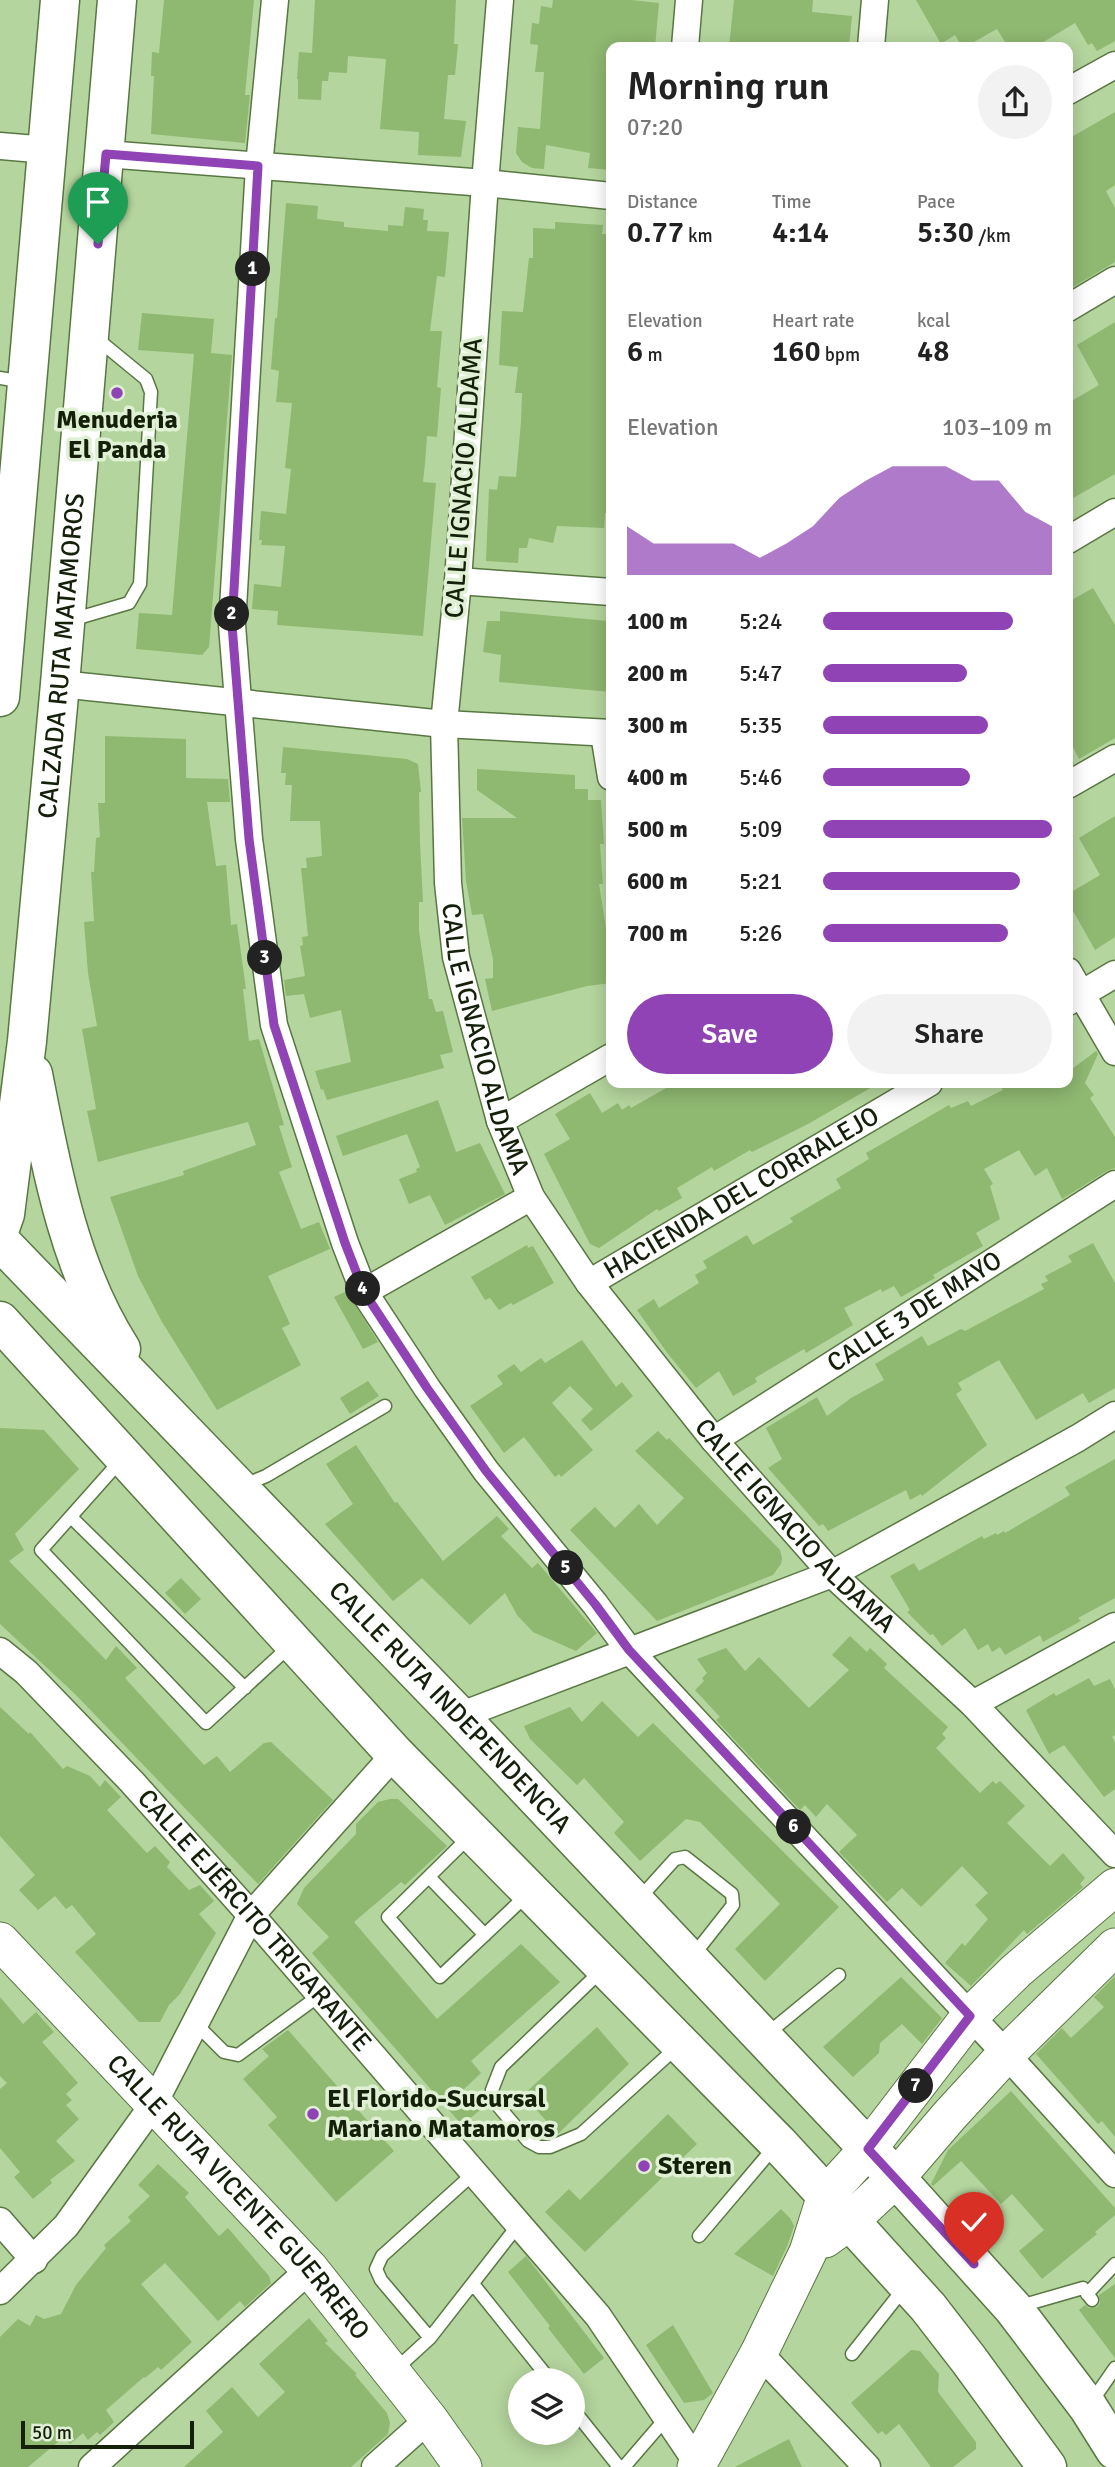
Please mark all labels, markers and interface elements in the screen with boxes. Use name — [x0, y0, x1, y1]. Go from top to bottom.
text: Morning run — [627, 63, 830, 110]
button: share — [978, 65, 1052, 139]
text: 07:20 — [627, 113, 683, 142]
pin — [68, 172, 128, 244]
icon: arrive — [79, 183, 117, 221]
text: Distance — [627, 190, 698, 214]
text: Time — [772, 190, 811, 214]
text: Pace — [917, 190, 955, 214]
text: 0.77 — [627, 214, 684, 251]
text: 4:14 — [772, 214, 829, 251]
text: 5:30 — [917, 214, 974, 251]
text: km — [684, 224, 713, 248]
text: /km — [974, 224, 1011, 248]
pin: 1 — [236, 252, 270, 286]
text: 1 — [247, 256, 258, 280]
text: Elevation — [627, 309, 703, 333]
text: Heart rate — [772, 309, 854, 333]
text: kcal — [917, 309, 950, 333]
text: 6 — [627, 333, 643, 370]
text: 160 — [772, 333, 821, 370]
text: 48 — [917, 333, 949, 370]
street label: CALLE IGNACIO ALDAMA — [438, 337, 490, 619]
text: m — [643, 343, 663, 367]
text: bpm — [821, 343, 860, 367]
marker: Menuderia El Panda — [109, 385, 125, 401]
place label: Menuderia El Panda — [56, 404, 178, 466]
text: Elevation — [627, 413, 719, 442]
text: 103–109 m — [942, 413, 1052, 442]
street label: CALZADA RUTA MATAMOROS — [32, 492, 92, 820]
pin: 2 — [215, 596, 250, 632]
text: 2 — [226, 601, 237, 625]
text: 100 m — [627, 607, 688, 636]
text: 5:24 — [739, 607, 782, 636]
text: 200 m — [627, 659, 688, 688]
text: 5:47 — [739, 659, 782, 688]
text: 300 m — [627, 711, 688, 740]
text: 5:35 — [739, 711, 782, 740]
text: 400 m — [627, 763, 688, 792]
text: 5:46 — [739, 763, 782, 792]
text: 500 m — [627, 815, 688, 844]
text: 5:09 — [739, 815, 782, 844]
text: 600 m — [627, 867, 688, 896]
text: 5:21 — [739, 867, 782, 896]
street label: CALLE IGNACIO ALDAMA — [434, 901, 536, 1180]
text: 700 m — [627, 919, 688, 948]
text: 5:26 — [739, 919, 782, 948]
pin: 3 — [247, 940, 282, 976]
text: 3 — [259, 945, 270, 969]
button: Save — [627, 994, 833, 1074]
button: Share — [847, 994, 1052, 1074]
street label: HACIENDA DEL CORRALEJO — [598, 1100, 885, 1287]
street label: CALLE 3 DE MAYO — [821, 1244, 1008, 1380]
pin: 4 — [346, 1272, 380, 1306]
text: 4 — [357, 1276, 368, 1300]
street label: CALLE IGNACIO ALDAMA — [687, 1412, 902, 1640]
pin: 5 — [548, 1550, 584, 1586]
text: 5 — [560, 1555, 571, 1579]
street label: CALLE RUTA INDEPENDENCIA — [322, 1575, 578, 1840]
street label: CALLE EJÉRCITO TRIGARANTE — [130, 1783, 378, 2058]
pin: 6 — [776, 1810, 812, 1844]
text: 6 — [788, 1814, 799, 1838]
street label: CALLE RUTA VICENTE GUERRERO — [100, 2048, 376, 2347]
pin: 7 — [898, 2068, 934, 2104]
text: 7 — [910, 2073, 921, 2097]
place label: El Florido-Sucursal Mariano Matamoros — [327, 2083, 555, 2145]
marker: El Florido-Sucursal Mariano Matamoros — [305, 2106, 321, 2122]
place label: Steren — [658, 2150, 732, 2182]
marker: Steren — [636, 2158, 652, 2174]
pin — [944, 2192, 1004, 2264]
icon: check — [955, 2203, 993, 2241]
map controls — [508, 2368, 585, 2445]
button: layers — [508, 2368, 585, 2445]
scale bar — [21, 2418, 194, 2450]
text: 50 m — [32, 2421, 72, 2445]

